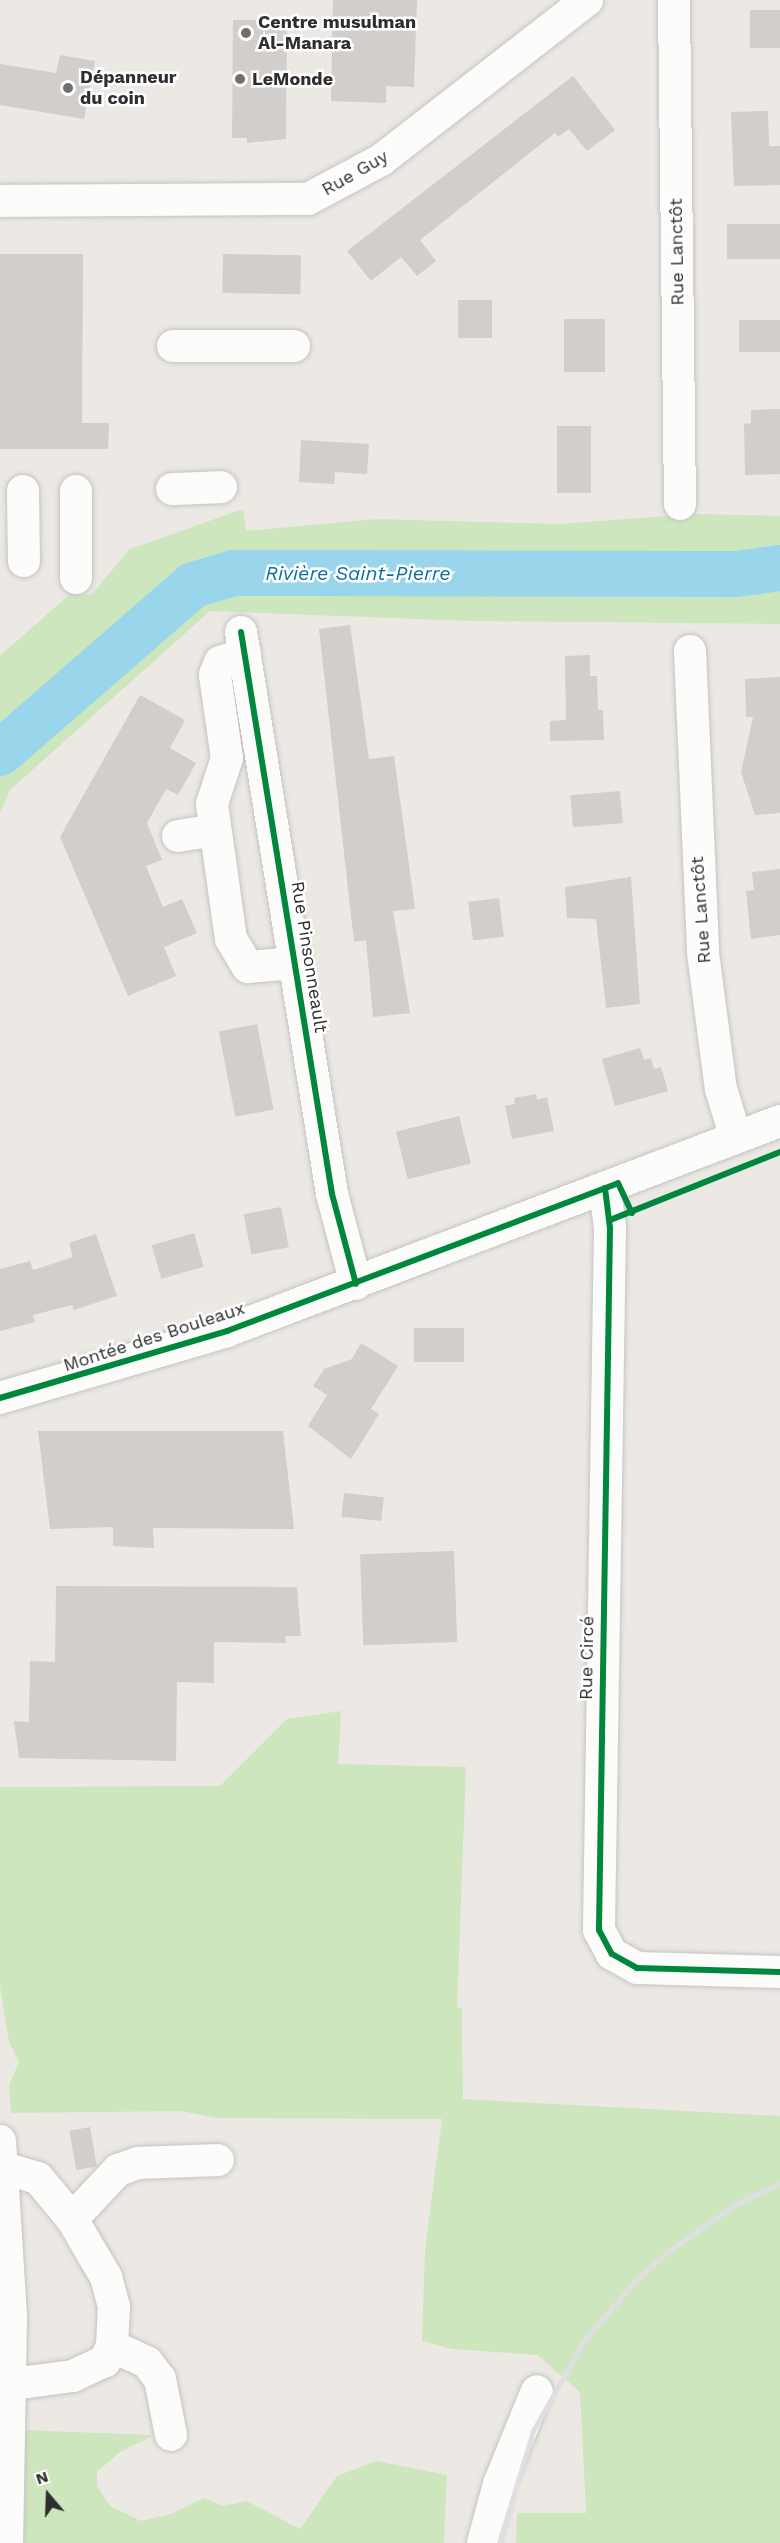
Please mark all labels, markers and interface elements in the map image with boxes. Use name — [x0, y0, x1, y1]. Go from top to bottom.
place label: Centre musulman Al-Manara — [258, 12, 416, 54]
marker: Centre musulman Al-Manara — [239, 26, 253, 40]
place label: Dépanneur du coin — [80, 67, 177, 110]
place label: LeMonde — [252, 68, 333, 90]
marker: LeMonde — [233, 72, 247, 86]
marker: Dépanneur du coin — [61, 81, 75, 95]
street label: Rue Guy — [318, 145, 392, 201]
street label: Rue Lanctôt — [665, 198, 689, 306]
water label: Rivière Saint-Pierre — [265, 561, 451, 585]
street label: Rue Lanctôt — [686, 856, 716, 964]
street label: Rue Pinsonneault — [286, 880, 332, 1034]
street label: Montée des Bouleaux — [61, 1297, 247, 1377]
street label: Rue Circé — [575, 1616, 599, 1700]
north arrow — [18, 2465, 78, 2525]
text: N — [33, 2467, 51, 2488]

